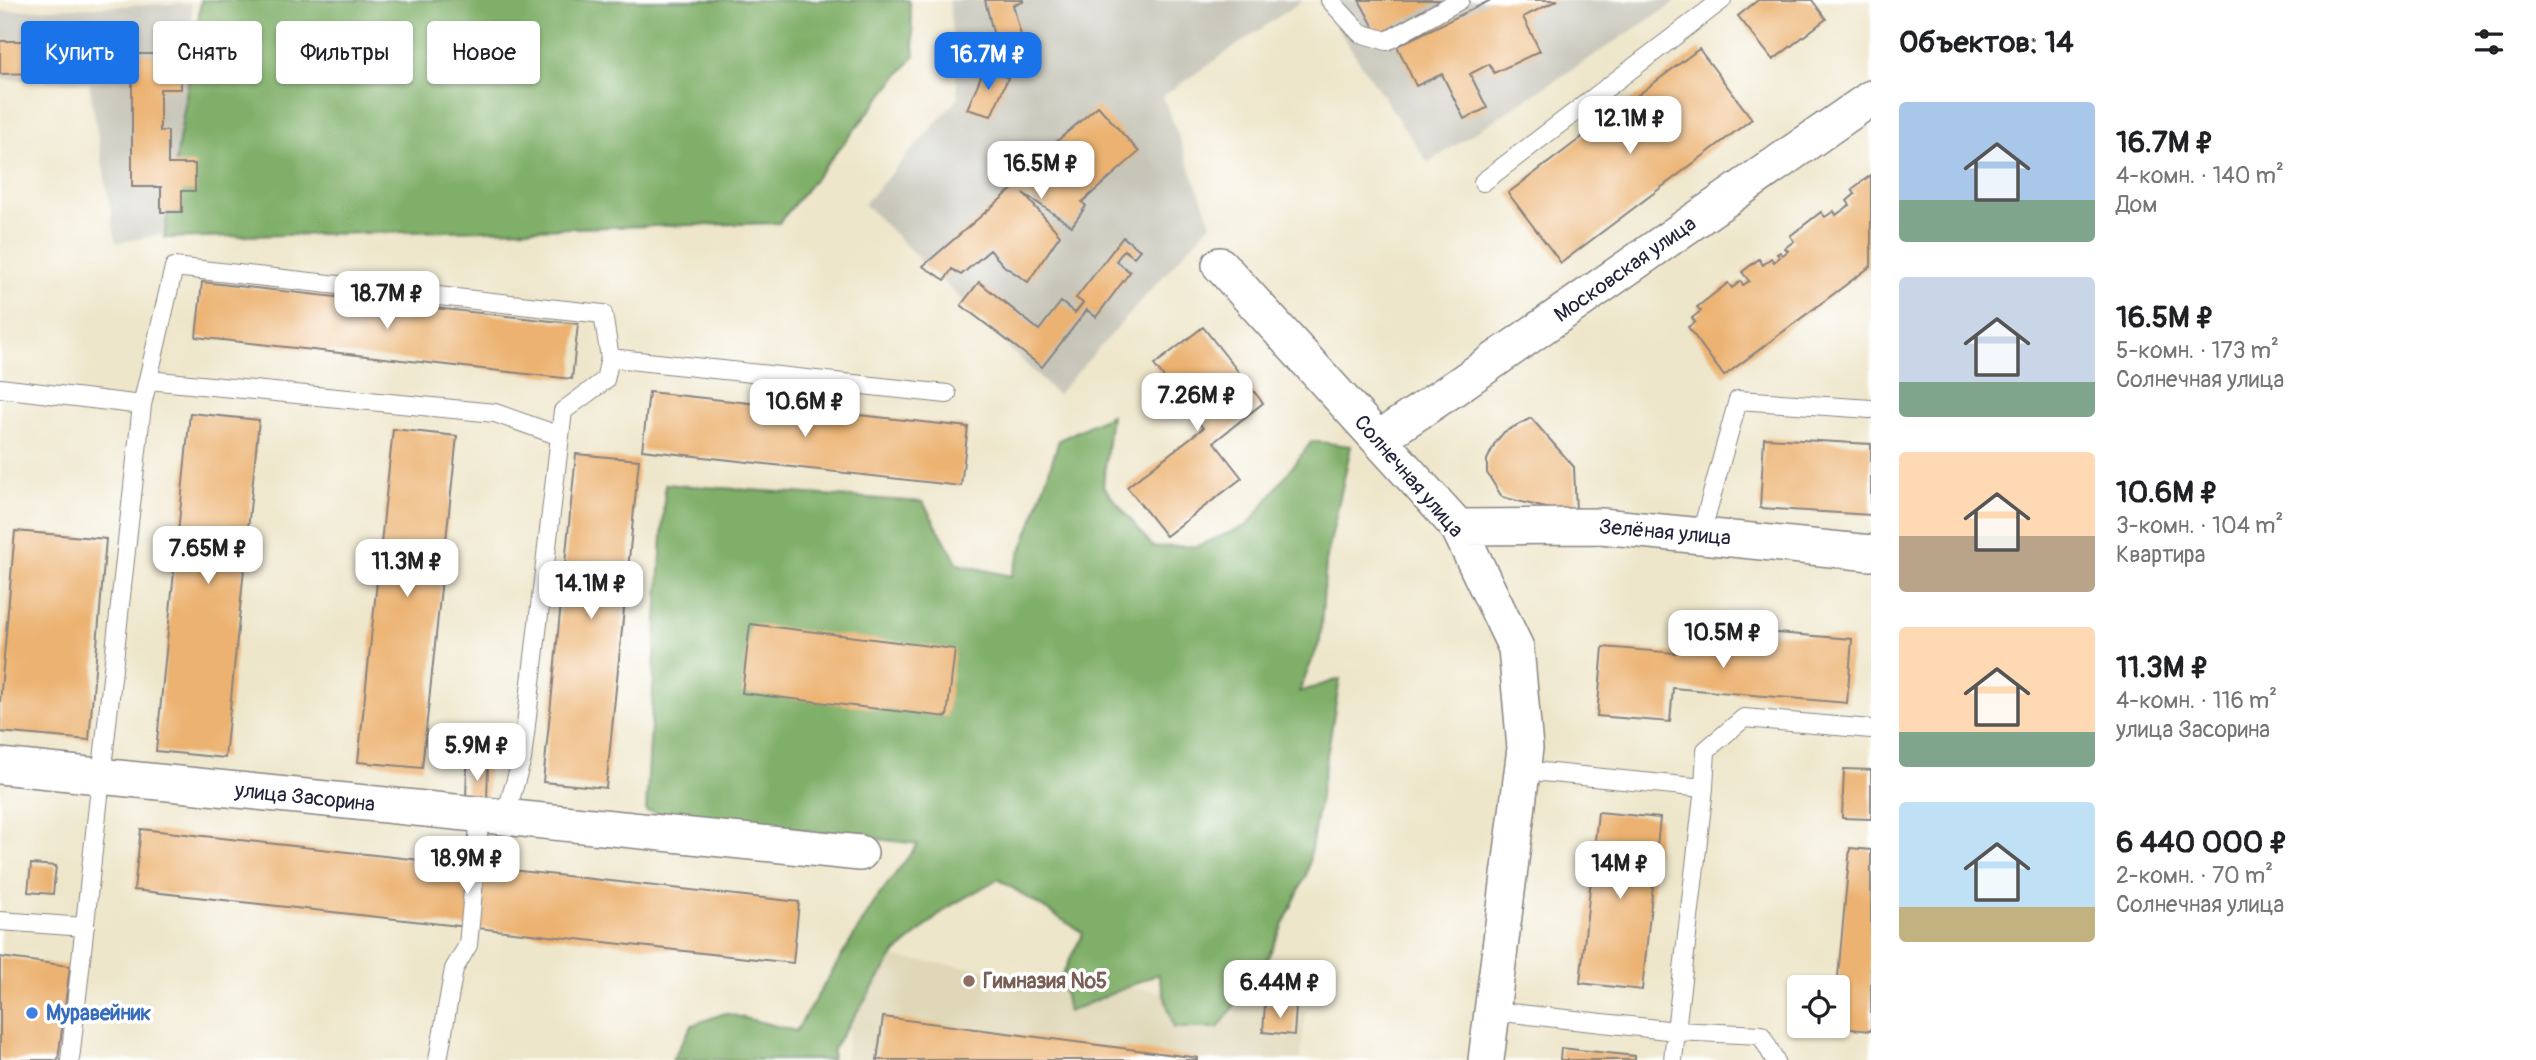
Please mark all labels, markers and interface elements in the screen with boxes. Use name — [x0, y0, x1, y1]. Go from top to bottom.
chip: Купить — [21, 21, 139, 84]
chip: Снять — [153, 21, 262, 84]
chip: Фильтры — [276, 21, 413, 84]
chip: Новое — [427, 21, 540, 84]
icon: filters — [2470, 23, 2508, 61]
text: Объектов: 14 — [1899, 24, 2074, 61]
pin: 16.7M ₽ — [923, 32, 1053, 92]
text: 16.7M ₽ — [951, 40, 1025, 69]
pin: 12.1M ₽ — [1565, 96, 1695, 156]
text: 12.1M ₽ — [1594, 104, 1666, 133]
text: 16.7M ₽ — [2116, 124, 2214, 161]
icon: home — [1955, 130, 2039, 214]
pin: 16.5M ₽ — [976, 142, 1106, 201]
text: 16.5M ₽ — [1003, 149, 1079, 178]
text: 4-комн. · 140 m² — [2116, 161, 2284, 190]
text: Дом — [2116, 190, 2157, 219]
street label: Московская улица — [1549, 210, 1702, 329]
pin: 18.7M ₽ — [322, 272, 452, 331]
text: 18.7M ₽ — [350, 279, 424, 308]
text: 16.5M ₽ — [2116, 299, 2214, 336]
icon: home — [1955, 305, 2039, 389]
text: 5-комн. · 173 m² — [2116, 336, 2279, 365]
text: Солнечная улица — [2116, 365, 2284, 394]
pin: 7.26M ₽ — [1132, 374, 1262, 433]
pin: 10.6M ₽ — [740, 380, 870, 439]
text: 7.26M ₽ — [1158, 381, 1236, 410]
text: 10.6M ₽ — [766, 387, 844, 416]
street label: Солнечная улица — [1348, 409, 1469, 543]
text: 10.6M ₽ — [2116, 474, 2218, 511]
icon: home — [1955, 480, 2039, 564]
text: 3-комн. · 104 m² — [2116, 511, 2283, 540]
street label: Зелёная улица — [1598, 513, 1732, 552]
pin: 7.65M ₽ — [143, 526, 273, 586]
text: 7.65M ₽ — [169, 534, 247, 563]
pin: 11.3M ₽ — [342, 540, 472, 599]
text: Квартира — [2116, 540, 2205, 569]
text: 11.3M ₽ — [371, 547, 443, 576]
pin: 14.1M ₽ — [526, 562, 656, 621]
text: 14.1M ₽ — [555, 569, 627, 598]
pin: 10.5M ₽ — [1658, 610, 1788, 670]
text: 10.5M ₽ — [1684, 618, 1762, 647]
text: 11.3M ₽ — [2116, 649, 2209, 686]
icon: home — [1955, 655, 2039, 739]
text: 4-комн. · 116 m² — [2116, 686, 2277, 715]
text: улица Засорина — [2116, 715, 2270, 744]
pin: 5.9M ₽ — [420, 724, 534, 783]
text: 5.9M ₽ — [445, 731, 509, 760]
street label: улица Засорина — [233, 777, 376, 818]
text: 6 440 000 ₽ — [2116, 824, 2288, 861]
icon: home — [1955, 830, 2039, 914]
pin: 18.9M ₽ — [402, 836, 532, 896]
pin: 14M ₽ — [1571, 842, 1669, 901]
text: 18.9M ₽ — [431, 844, 503, 873]
text: 14M ₽ — [1591, 849, 1649, 878]
text: 2-комн. · 70 m² — [2116, 861, 2273, 890]
text: Солнечная улица — [2116, 890, 2284, 919]
pin: 6.44M ₽ — [1215, 960, 1345, 1020]
place label: Гимназия №5 — [983, 968, 1107, 995]
text: 6.44M ₽ — [1240, 968, 1320, 997]
marker: Гимназия №5 — [961, 973, 977, 989]
map controls — [1787, 975, 1850, 1038]
button: locate — [1787, 975, 1850, 1038]
place label: Муравейник — [46, 1000, 151, 1027]
marker: Муравейник — [24, 1005, 40, 1021]

